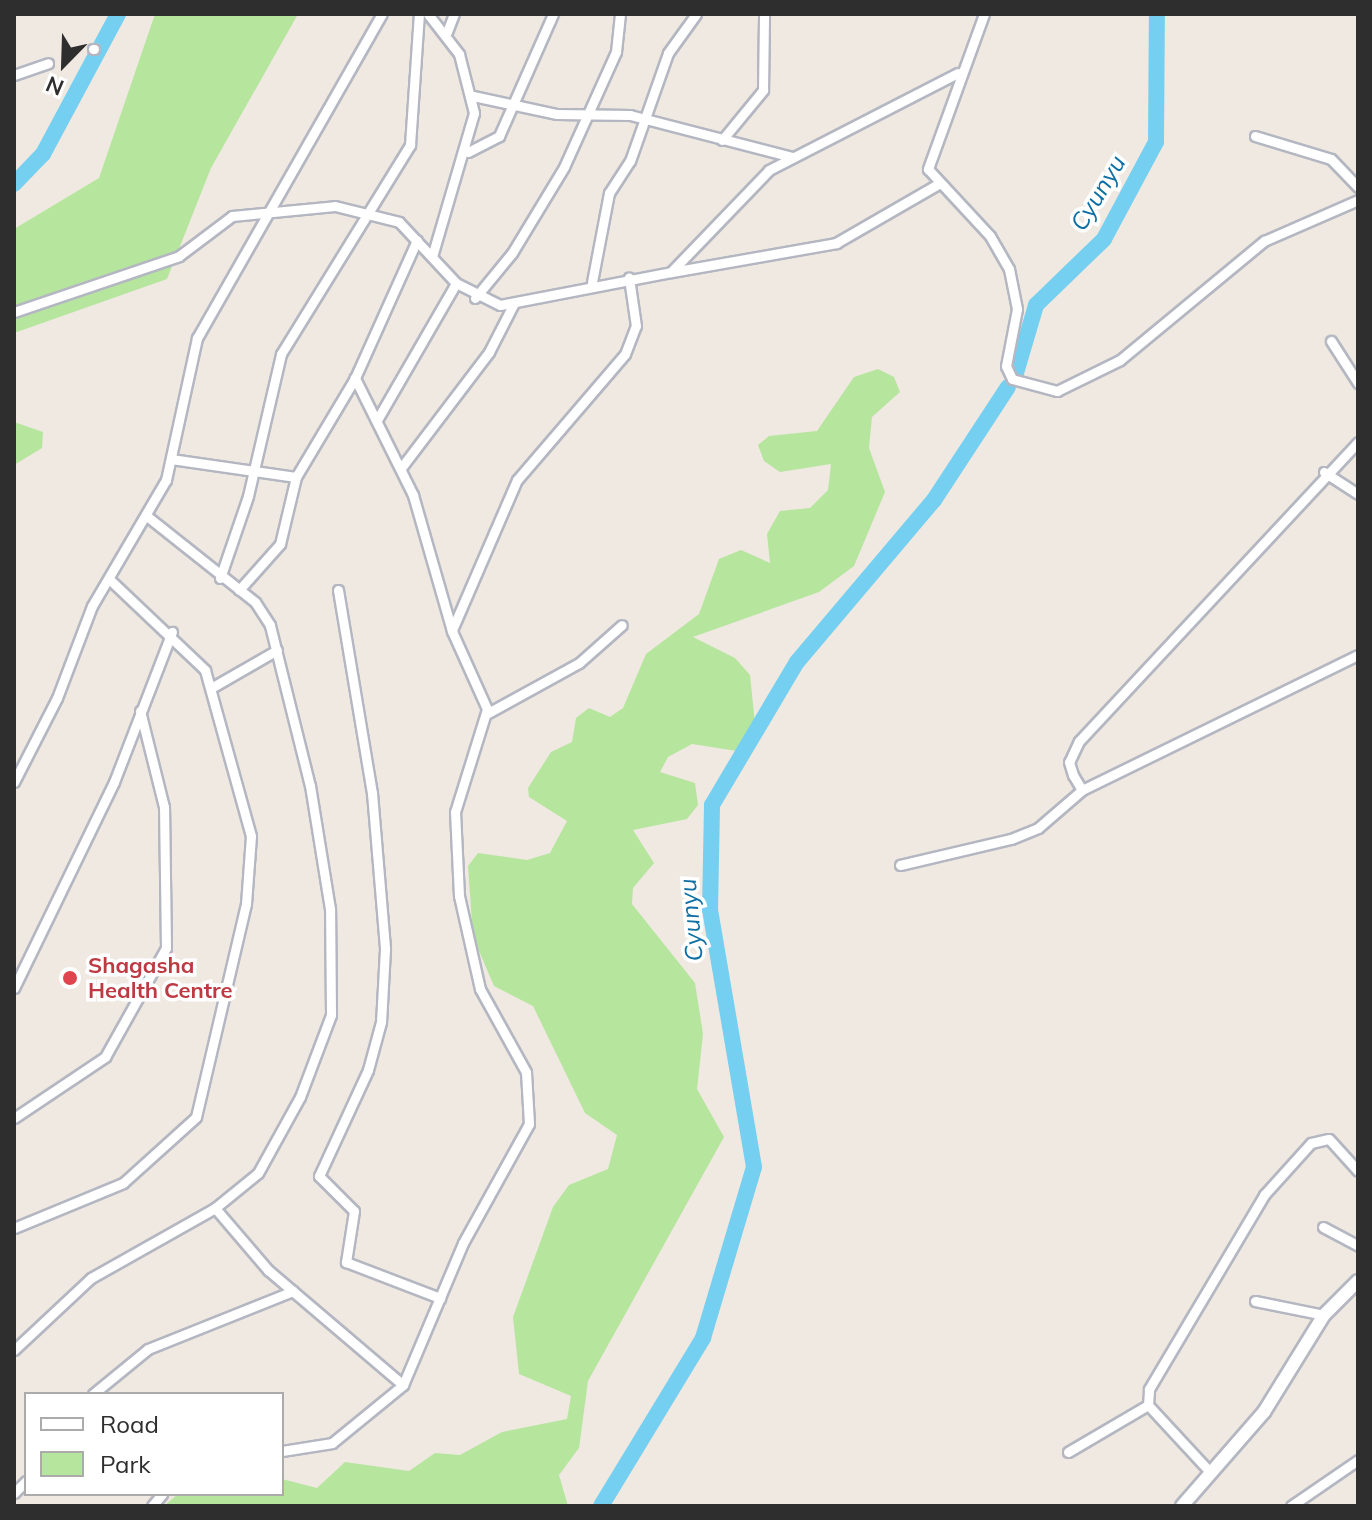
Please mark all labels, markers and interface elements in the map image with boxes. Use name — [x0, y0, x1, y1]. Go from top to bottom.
north arrow — [24, 24, 104, 104]
text: N — [42, 70, 68, 102]
water label: Cyunyu — [1064, 150, 1132, 236]
water label: Cyunyu — [673, 877, 709, 963]
place label: Shagasha Health Centre — [88, 952, 233, 1004]
marker: Shagasha Health Centre — [59, 967, 81, 989]
legend — [24, 1392, 284, 1496]
text: Road — [100, 1409, 159, 1439]
text: Park — [100, 1449, 151, 1479]

